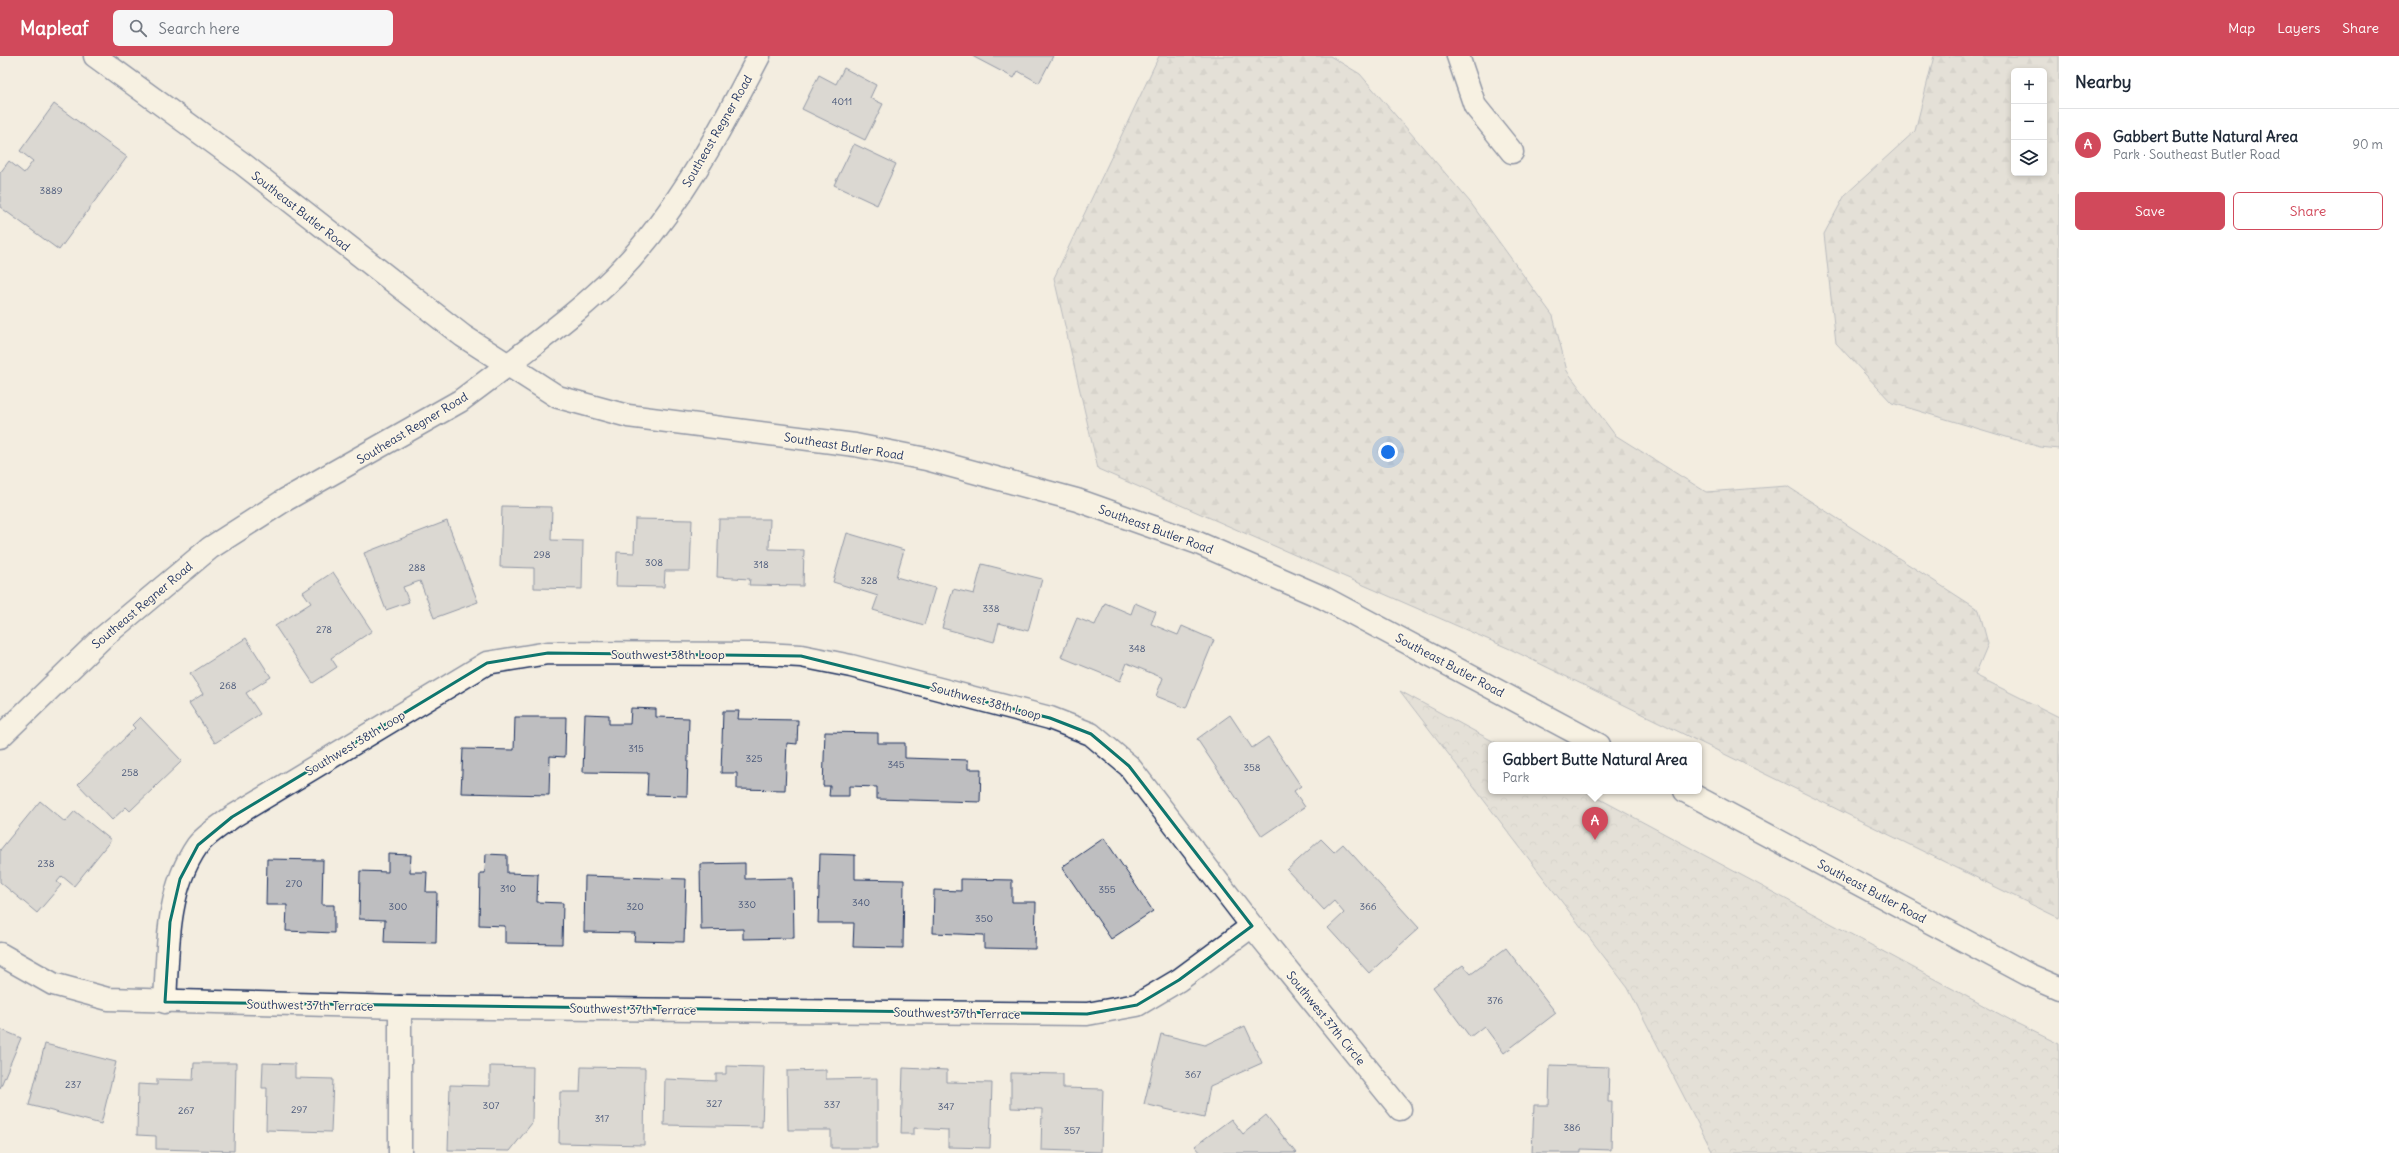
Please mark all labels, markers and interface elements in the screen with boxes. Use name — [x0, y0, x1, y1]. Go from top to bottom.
search box — [113, 10, 393, 46]
text: Mapleaf — [20, 16, 89, 40]
icon: search — [127, 17, 149, 39]
text: Search here — [159, 19, 240, 38]
text: Map — [2228, 19, 2255, 37]
text: Layers — [2277, 19, 2320, 37]
text: Share — [2342, 19, 2379, 37]
map controls — [2011, 68, 2047, 176]
button: + — [2011, 68, 2047, 104]
text: Nearby — [2075, 71, 2131, 93]
street label: Southeast Regner Road — [679, 72, 755, 190]
house number: 4011 — [832, 95, 852, 108]
button: − — [2011, 104, 2047, 140]
text: Gabbert Butte Natural Area — [2113, 127, 2298, 146]
text: A — [2084, 136, 2092, 153]
text: 90 m — [2352, 136, 2383, 153]
button: layers — [2011, 140, 2047, 176]
text: Park · Southeast Butler Road — [2113, 146, 2280, 163]
street label: Southeast Butler Road — [249, 168, 353, 254]
house number: 3889 — [40, 184, 63, 197]
button: Save — [2075, 192, 2225, 230]
button: Share — [2233, 192, 2383, 230]
street label: Southeast Regner Road — [354, 389, 470, 467]
street label: Southeast Butler Road — [783, 429, 905, 463]
your location — [1378, 442, 1398, 462]
street label: Southeast Butler Road — [1097, 501, 1215, 557]
house number: 298 — [534, 548, 551, 561]
house number: 308 — [645, 556, 663, 569]
street label: Southeast Regner Road — [89, 558, 195, 652]
house number: 318 — [753, 558, 769, 571]
house number: 288 — [409, 561, 426, 574]
house number: 328 — [861, 574, 878, 587]
house number: 338 — [982, 602, 1000, 615]
house number: 278 — [316, 623, 332, 636]
street label: Southeast Butler Road — [1393, 630, 1507, 700]
house number: 348 — [1128, 642, 1146, 655]
street label: Southwest 38th Loop — [611, 647, 725, 662]
house number: 268 — [219, 679, 237, 692]
street label: Southwest 38th Loop — [929, 679, 1043, 723]
street label: Southwest 38th Loop — [302, 707, 408, 779]
house number: 315 — [628, 742, 644, 755]
popup — [1488, 742, 1702, 794]
text: Gabbert Butte Natural Area — [1503, 750, 1688, 769]
house number: 325 — [746, 752, 763, 765]
house number: 345 — [887, 758, 905, 771]
house number: 358 — [1243, 761, 1261, 774]
house number: 258 — [122, 766, 139, 779]
text: Park — [1503, 769, 1529, 786]
pin: A — [1582, 807, 1608, 840]
street label: Southeast Butler Road — [1815, 856, 1929, 926]
house number: 238 — [38, 857, 55, 870]
house number: 270 — [286, 877, 302, 890]
house number: 310 — [500, 882, 516, 895]
house number: 355 — [1098, 883, 1116, 896]
house number: 340 — [852, 896, 870, 909]
house number: 330 — [738, 898, 756, 911]
house number: 300 — [389, 900, 407, 913]
house number: 320 — [626, 900, 644, 913]
house number: 366 — [1359, 900, 1377, 913]
house number: 350 — [975, 912, 993, 925]
street label: Southwest 37th Circle — [1283, 968, 1369, 1068]
house number: 376 — [1487, 994, 1503, 1007]
street label: Southwest 37th Terrace — [246, 996, 374, 1014]
street label: Southwest 37th Terrace — [569, 1000, 697, 1018]
street label: Southwest 37th Terrace — [893, 1004, 1021, 1022]
house number: 367 — [1185, 1068, 1201, 1081]
house number: 237 — [65, 1078, 81, 1091]
house number: 327 — [706, 1097, 722, 1110]
house number: 337 — [824, 1098, 840, 1111]
house number: 307 — [482, 1099, 500, 1112]
house number: 347 — [938, 1100, 954, 1113]
house number: 297 — [291, 1103, 307, 1116]
house number: 267 — [178, 1104, 194, 1117]
house number: 317 — [595, 1112, 609, 1125]
house number: 386 — [1563, 1121, 1581, 1134]
house number: 357 — [1064, 1124, 1080, 1137]

